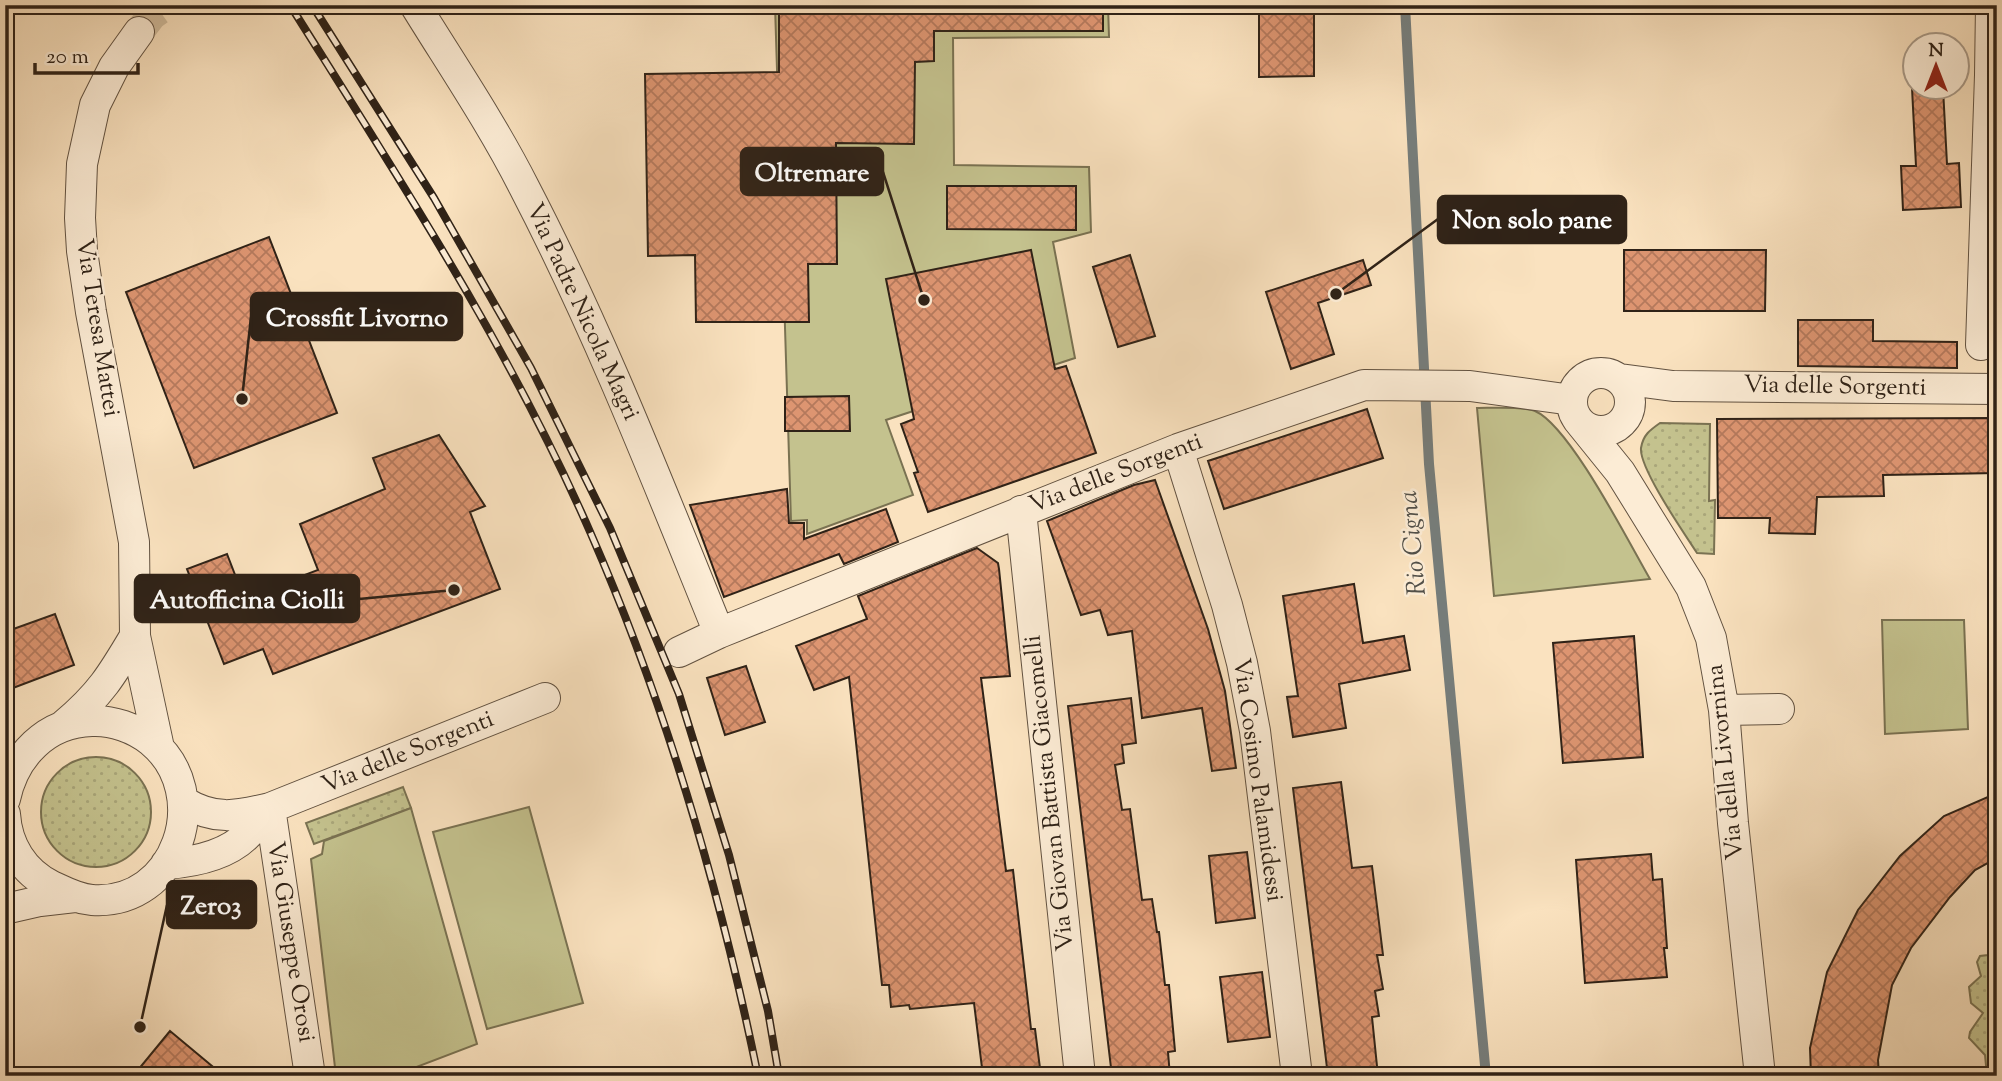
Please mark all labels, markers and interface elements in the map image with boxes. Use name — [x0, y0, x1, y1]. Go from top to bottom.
scale bar — [35, 32, 138, 76]
north arrow — [1900, 32, 1970, 102]
text: N — [1928, 38, 1944, 65]
text: 20 m — [46, 43, 89, 73]
callout: Oltremare — [741, 148, 883, 195]
text: Oltremare — [755, 156, 869, 193]
callout: Non solo pane — [1438, 196, 1626, 243]
street label: Via Padre Nicola Magri — [517, 198, 647, 426]
text: Non solo pane — [1452, 203, 1612, 240]
street label: Via Teresa Mattei — [66, 236, 128, 420]
callout: Crossfit Livorno — [251, 293, 462, 340]
text: Crossfit Livorno — [266, 301, 448, 338]
street label: Via delle Sorgenti — [1743, 368, 1927, 406]
street label: Via delle Sorgenti — [1025, 425, 1208, 523]
water label: Rio Cigna — [1391, 489, 1437, 597]
callout: Autofficina Ciolli — [135, 575, 359, 622]
text: Autofficina Ciolli — [149, 583, 345, 620]
street label: Via Giovan Battista Giacomelli — [1016, 633, 1084, 953]
street label: Via Cosimo Palamidessi — [1223, 656, 1291, 904]
street label: Via della Livornina — [1699, 663, 1753, 861]
street label: Via delle Sorgenti — [317, 703, 499, 803]
street label: Via Giuseppe Orosi — [257, 839, 323, 1045]
callout: Zero3 — [167, 881, 256, 928]
text: Zero3 — [180, 889, 242, 926]

